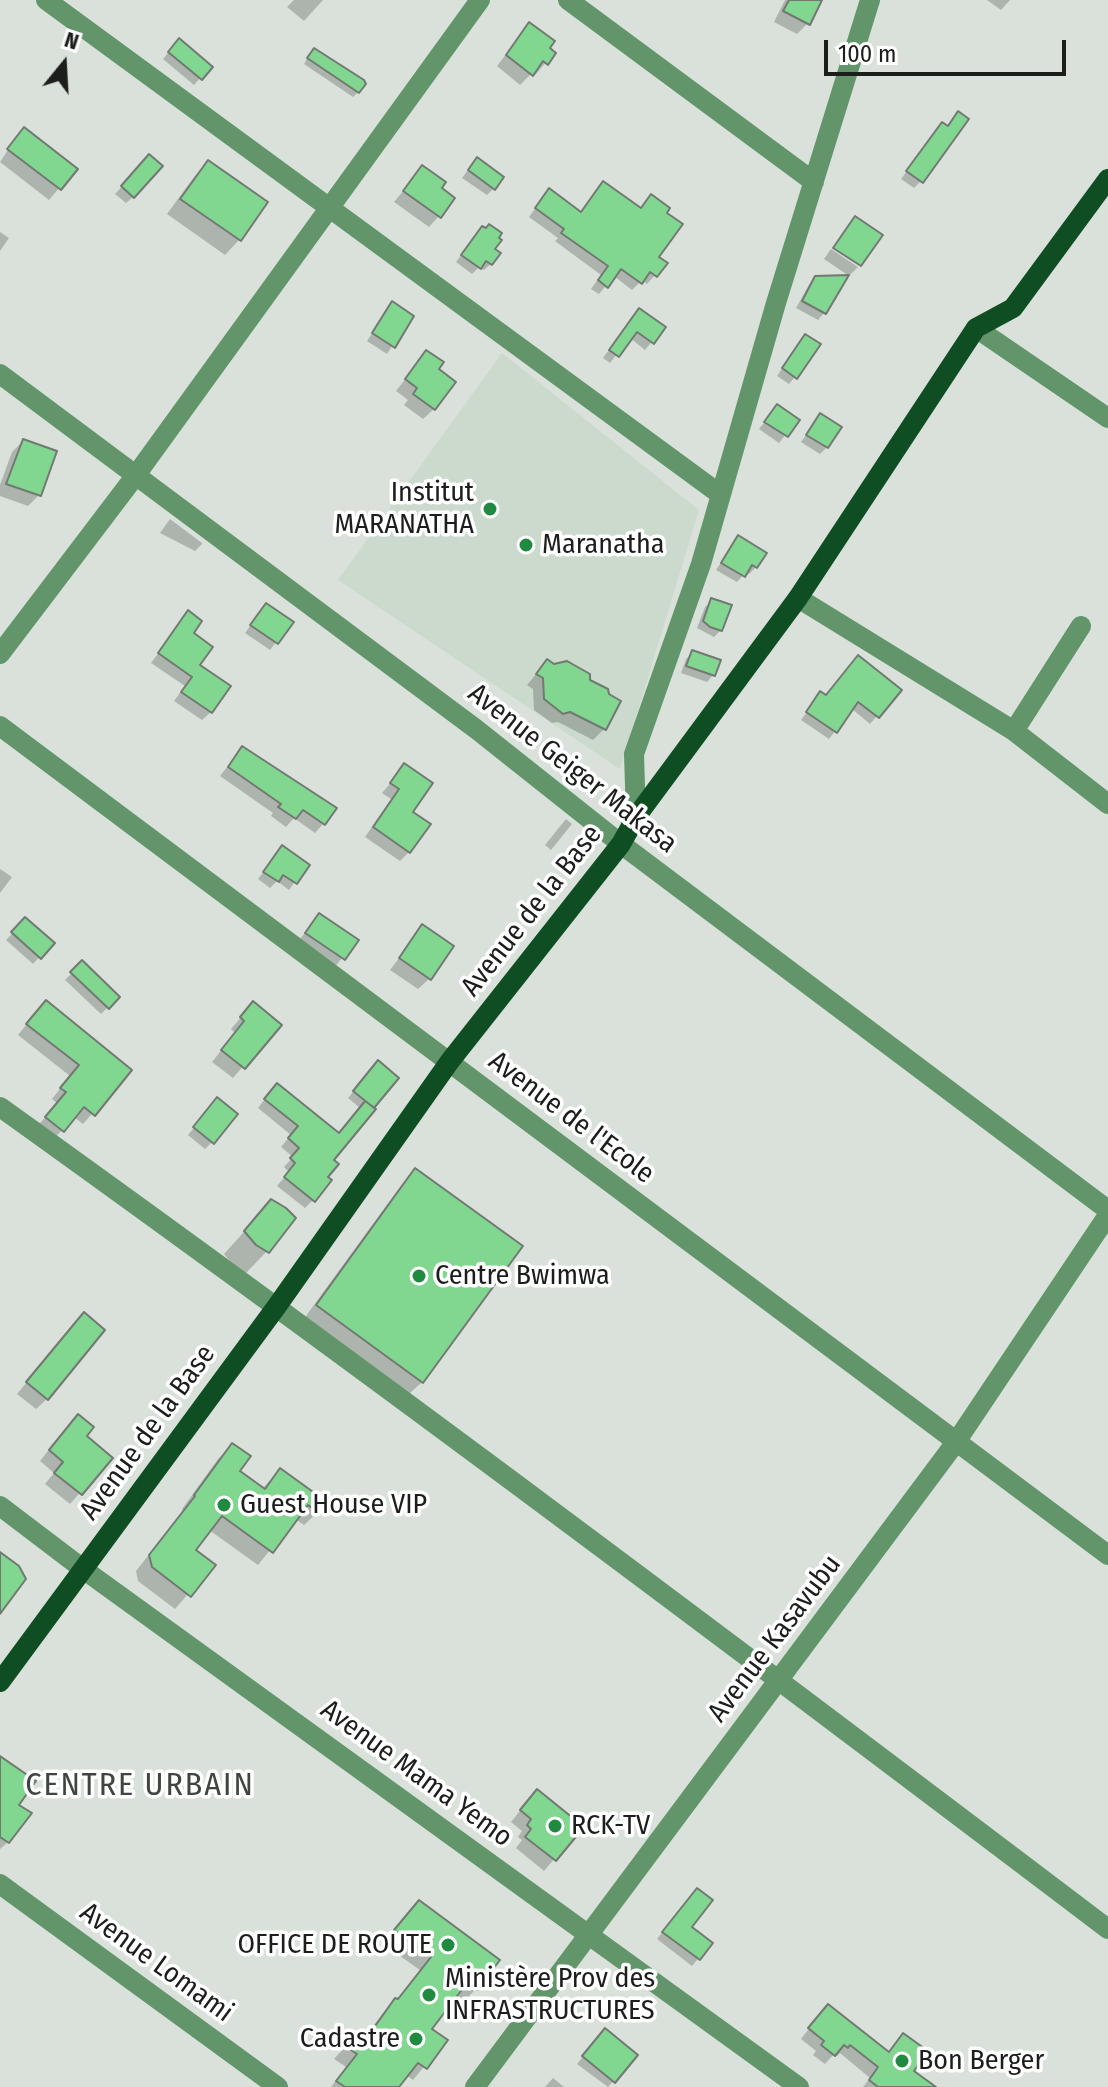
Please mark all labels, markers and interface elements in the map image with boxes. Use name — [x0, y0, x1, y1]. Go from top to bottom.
north arrow — [24, 24, 104, 104]
scale bar — [828, 24, 1070, 74]
text: N — [61, 26, 82, 56]
text: 100 m — [838, 40, 896, 68]
place label: Institut MARANATHA — [334, 476, 474, 542]
marker: Institut MARANATHA — [481, 500, 499, 518]
place label: Maranatha — [542, 528, 664, 562]
marker: Maranatha — [517, 536, 535, 554]
street label: Avenue Geiger Makasa — [461, 677, 683, 861]
street label: Avenue de la Base — [455, 819, 609, 1003]
street label: Avenue de l'Ecole — [482, 1045, 660, 1191]
place label: Centre Bwimwa — [435, 1259, 610, 1293]
marker: Centre Bwimwa — [410, 1267, 428, 1285]
street label: Avenue de la Base — [73, 1339, 223, 1527]
place label: Guest House VIP — [240, 1488, 427, 1522]
marker: Guest House VIP — [215, 1496, 233, 1514]
street label: Avenue Kasavubu — [701, 1549, 849, 1729]
street label: Avenue Mama Yemo — [314, 1693, 518, 1855]
district label: CENTRE URBAIN — [25, 1767, 255, 1805]
place label: RCK-TV — [571, 1809, 650, 1843]
marker: RCK-TV — [546, 1817, 564, 1835]
street label: Avenue Lomami — [73, 1896, 239, 2030]
place label: OFFICE DE ROUTE — [237, 1928, 432, 1962]
marker: OFFICE DE ROUTE — [439, 1936, 457, 1954]
place label: Ministère Prov des INFRASTRUCTURES — [445, 1962, 655, 2028]
marker: Ministère Prov des INFRASTRUCTURES — [420, 1986, 438, 2004]
place label: Cadastre — [300, 2022, 400, 2056]
marker: Cadastre — [407, 2030, 425, 2048]
place label: Bon Berger — [918, 2044, 1044, 2078]
marker: Bon Berger — [893, 2052, 911, 2070]

